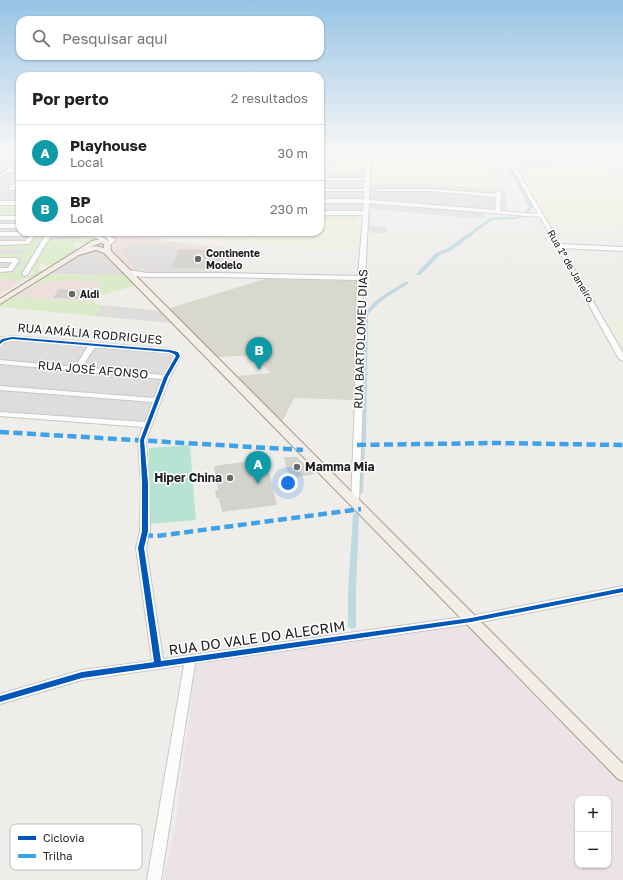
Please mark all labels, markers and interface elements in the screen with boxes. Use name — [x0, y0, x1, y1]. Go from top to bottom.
search box — [16, 16, 324, 60]
icon: search — [30, 27, 52, 49]
text: Pesquisar aqui — [62, 29, 167, 47]
text: Por perto — [32, 88, 109, 109]
text: 2 resultados — [231, 90, 308, 106]
text: Playhouse — [70, 136, 147, 154]
text: A — [40, 145, 50, 161]
text: 30 m — [278, 145, 308, 161]
text: Local — [70, 154, 104, 170]
text: BP — [70, 192, 91, 210]
text: B — [40, 201, 50, 217]
text: 230 m — [270, 201, 308, 217]
text: Local — [70, 210, 104, 226]
street label: Rua 1º de Janeiro — [545, 227, 597, 305]
place label: Continente Modelo — [206, 247, 260, 271]
marker: Continente Modelo — [193, 254, 203, 264]
street label: RUA BARTOLOMEU DIAS — [351, 269, 370, 409]
place label: Aldi — [80, 288, 99, 300]
marker: Aldi — [67, 289, 77, 299]
street label: RUA AMÁLIA RODRIGUES — [17, 320, 163, 347]
pin: B — [246, 337, 272, 370]
street label: RUA JOSÉ AFONSO — [37, 357, 149, 382]
pin: A — [245, 451, 271, 484]
place label: Mamma Mia — [305, 459, 375, 474]
marker: Mamma Mia — [292, 462, 302, 472]
place label: Hiper China — [154, 470, 222, 485]
marker: Hiper China — [225, 473, 235, 483]
your location — [278, 473, 298, 493]
street label: RUA DO VALE DO ALECRIM — [168, 617, 346, 658]
map controls — [575, 796, 611, 868]
button: + — [575, 796, 611, 832]
legend — [10, 824, 142, 870]
text: Ciclovia — [43, 831, 85, 844]
button: − — [575, 832, 611, 868]
text: Trilha — [43, 849, 73, 862]

